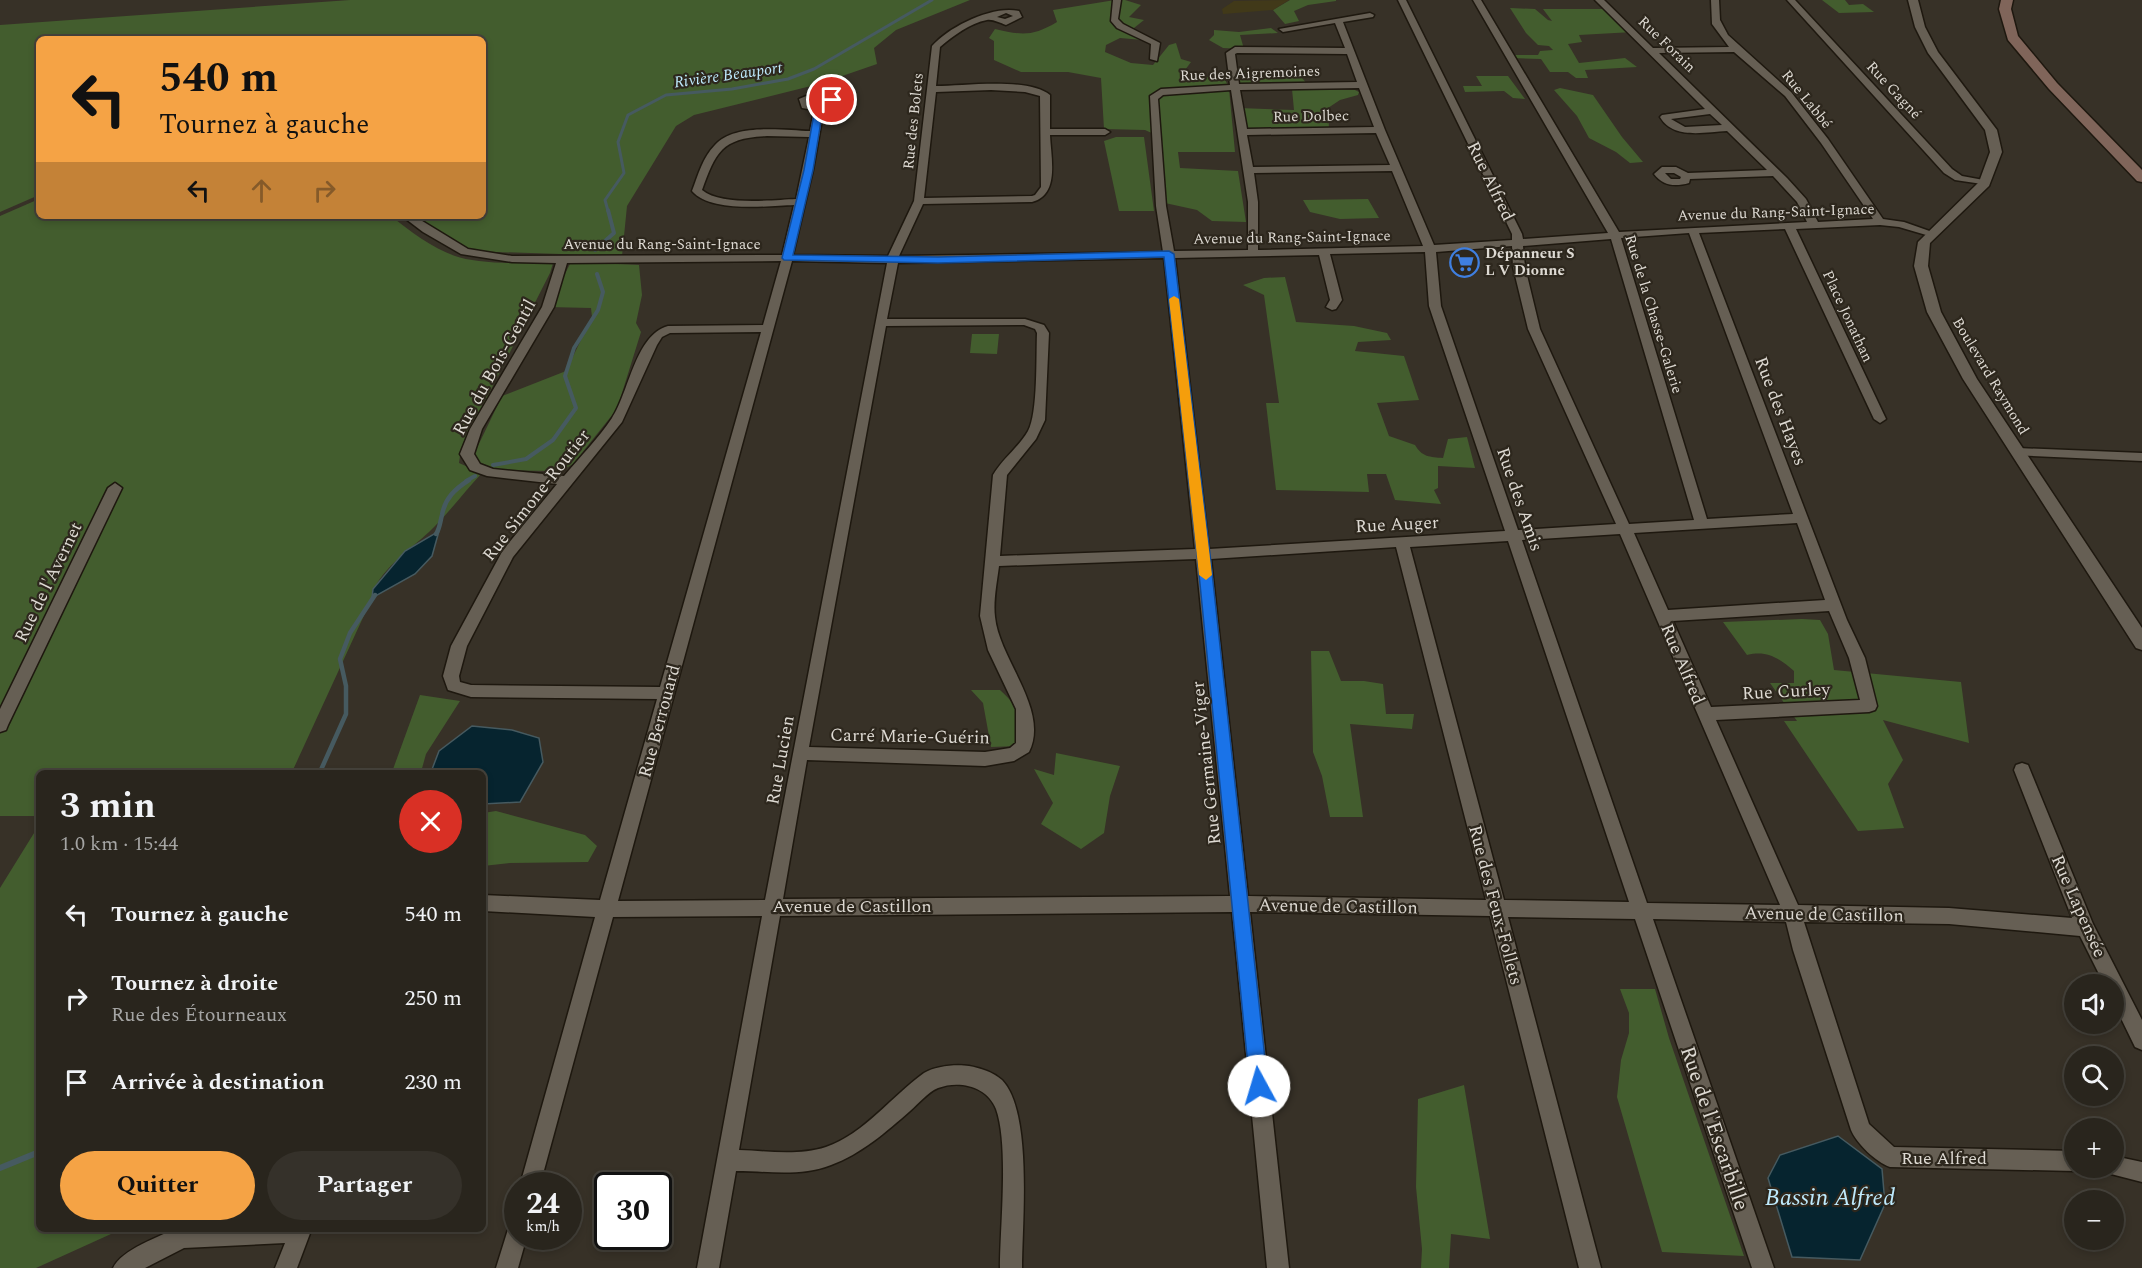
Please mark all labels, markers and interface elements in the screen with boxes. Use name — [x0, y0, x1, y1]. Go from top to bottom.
street label: Rue Forain — [1632, 11, 1701, 78]
text: 540 m — [159, 47, 278, 110]
water label: Rivière Beauport — [672, 55, 785, 94]
street label: Rue Gagné — [1861, 56, 1927, 125]
icon: left — [60, 60, 138, 138]
street label: Rue des Aigremoines — [1179, 60, 1321, 87]
street label: Rue Labbé — [1776, 65, 1838, 134]
street label: Rue des Bolets — [897, 72, 930, 170]
pin — [806, 74, 857, 125]
icon: arrive — [815, 83, 848, 116]
text: Tournez à gauche — [159, 104, 369, 146]
street label: Rue Dolbec — [1273, 104, 1349, 129]
street label: Rue Alfred — [1460, 137, 1522, 226]
icon: left — [182, 174, 215, 207]
icon: ahead — [245, 174, 278, 207]
icon: right — [308, 174, 341, 207]
street label: Avenue du Rang-Saint-Ignace — [1677, 198, 1875, 227]
street label: Avenue du Rang-Saint-Ignace — [1193, 224, 1391, 251]
street label: Rue de la Chasse-Galerie — [1618, 232, 1689, 397]
street label: Avenue du Rang-Saint-Ignace — [563, 233, 761, 256]
place label: Dépanneur S L V Dionne — [1485, 242, 1575, 282]
supermarket icon: Dépanneur S L V Dionne — [1448, 246, 1480, 278]
street label: Place Jonathan — [1816, 266, 1879, 366]
street label: Rue du Bois-Gentil — [446, 294, 543, 440]
street label: Boulevard Raymond — [1946, 313, 2035, 439]
street label: Rue des Hayes — [1747, 353, 1814, 470]
street label: Rue Simone-Routier — [476, 423, 597, 567]
street label: Rue des Amis — [1489, 443, 1550, 555]
street label: Rue Auger — [1354, 509, 1440, 540]
street label: Rue de l'Avernet — [8, 517, 89, 647]
street label: Rue Alfred — [1653, 619, 1712, 709]
street label: Rue Berrouard — [631, 662, 688, 781]
street label: Rue Curley — [1741, 676, 1832, 707]
street label: Rue Germaine-Viger — [1184, 680, 1229, 846]
street label: Rue Lucien — [759, 713, 802, 807]
street label: Carré Marie-Guérin — [830, 722, 990, 751]
text: 3 min — [60, 779, 156, 834]
button: close — [399, 790, 462, 853]
street label: Rue des Feux-Follets — [1461, 822, 1530, 988]
text: 1.0 km · 15:44 — [60, 829, 178, 859]
street label: Rue Lapensée — [2044, 850, 2113, 962]
street label: Avenue de Castillon — [1258, 892, 1418, 921]
street label: Avenue de Castillon — [772, 893, 932, 920]
icon: left — [60, 898, 93, 931]
text: Tournez à gauche — [111, 898, 289, 931]
text: 540 m — [405, 898, 462, 931]
street label: Avenue de Castillon — [1744, 900, 1904, 929]
text: Tournez à droite — [111, 967, 278, 1000]
map controls — [2064, 974, 2124, 1250]
button: sound — [2064, 974, 2124, 1034]
icon: right — [60, 982, 93, 1015]
text: 250 m — [405, 982, 462, 1015]
text: Rue des Étourneaux — [111, 1000, 287, 1030]
street label: Rue de l'Escarbille — [1671, 1042, 1757, 1215]
button: search — [2064, 1046, 2124, 1106]
position arrow — [1227, 1054, 1291, 1118]
icon: arrive — [60, 1066, 93, 1099]
text: Arrivée à destination — [111, 1066, 325, 1099]
text: 230 m — [405, 1066, 462, 1099]
button: + — [2064, 1118, 2124, 1178]
street label: Rue Alfred — [1901, 1145, 1987, 1172]
button: Quitter — [60, 1151, 255, 1220]
button: Partager — [267, 1151, 462, 1220]
speed limit sign: 30 — [594, 1172, 672, 1250]
water label: Bassin Alfred — [1765, 1180, 1895, 1216]
text: 24 — [526, 1181, 560, 1227]
button: − — [2064, 1190, 2124, 1250]
text: km/h — [526, 1215, 560, 1238]

